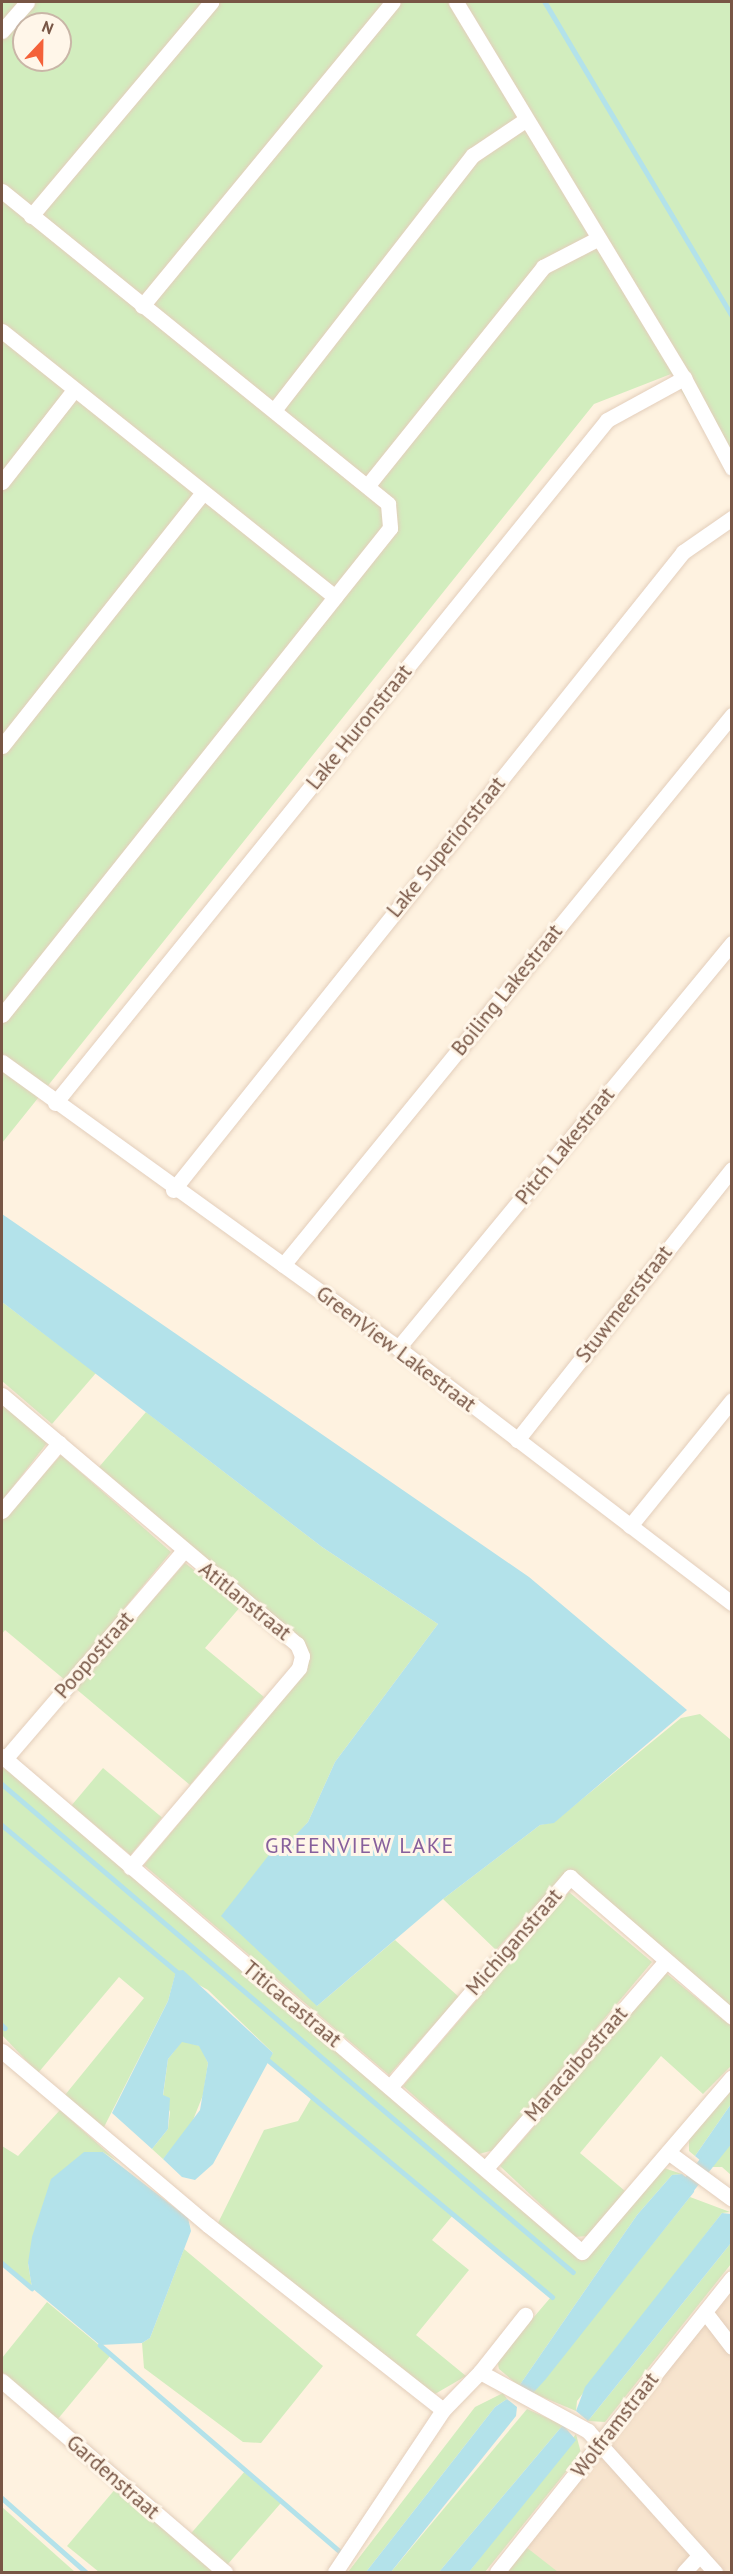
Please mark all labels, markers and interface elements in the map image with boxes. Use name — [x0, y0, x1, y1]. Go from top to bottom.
north arrow — [12, 12, 72, 72]
text: N — [39, 16, 57, 38]
street label: Lake Huronstraat — [301, 660, 417, 794]
street label: Lake Superiorstraat — [382, 772, 510, 922]
street label: Boiling Lakestraat — [446, 919, 568, 1061]
street label: Pitch Lakestraat — [510, 1082, 620, 1210]
street label: Stuwmeerstraat — [571, 1241, 677, 1367]
street label: GreenView Lakestraat — [311, 1281, 481, 1417]
street label: Atitlanstraat — [194, 1556, 296, 1646]
street label: Poopostraat — [49, 1606, 139, 1704]
district label: GREENVIEW LAKE — [265, 1833, 455, 1859]
street label: Michiganstraat — [461, 1884, 567, 2000]
street label: Titicacastraat — [238, 1956, 346, 2052]
street label: Maracaibostraat — [519, 2001, 633, 2127]
street label: Wolframstraat — [566, 2367, 664, 2483]
street label: Gardenstraat — [61, 2430, 165, 2524]

